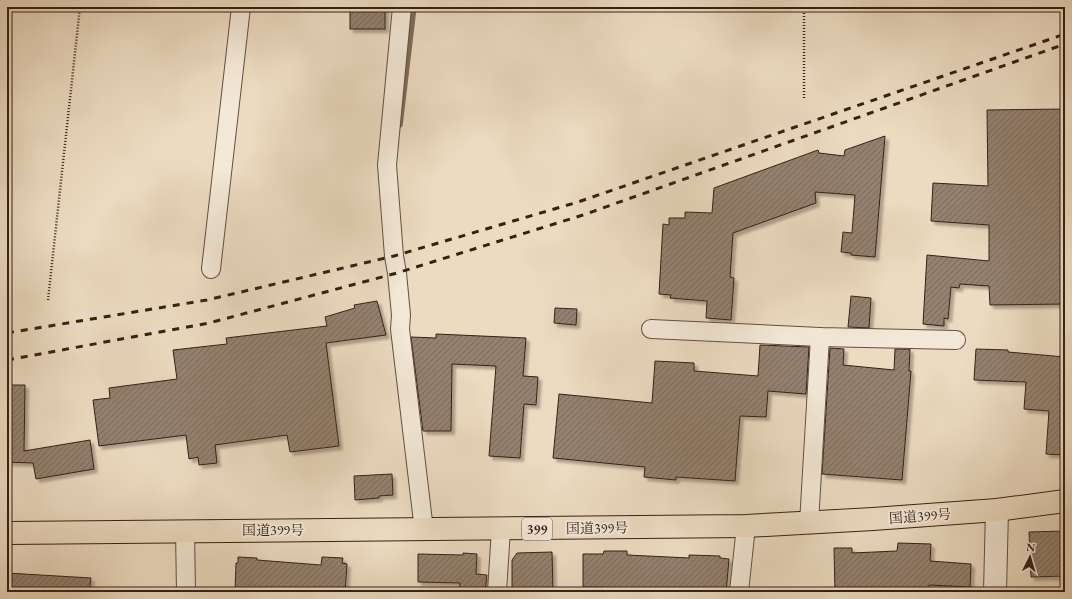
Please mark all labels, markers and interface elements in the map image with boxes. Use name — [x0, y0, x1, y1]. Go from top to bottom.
street label: 国道399号 — [888, 505, 952, 527]
road number: 399 — [522, 518, 552, 540]
street label: 国道399号 — [566, 518, 628, 538]
street label: 国道399号 — [242, 521, 304, 539]
north arrow — [1010, 537, 1050, 577]
text: N — [1026, 540, 1036, 554]

